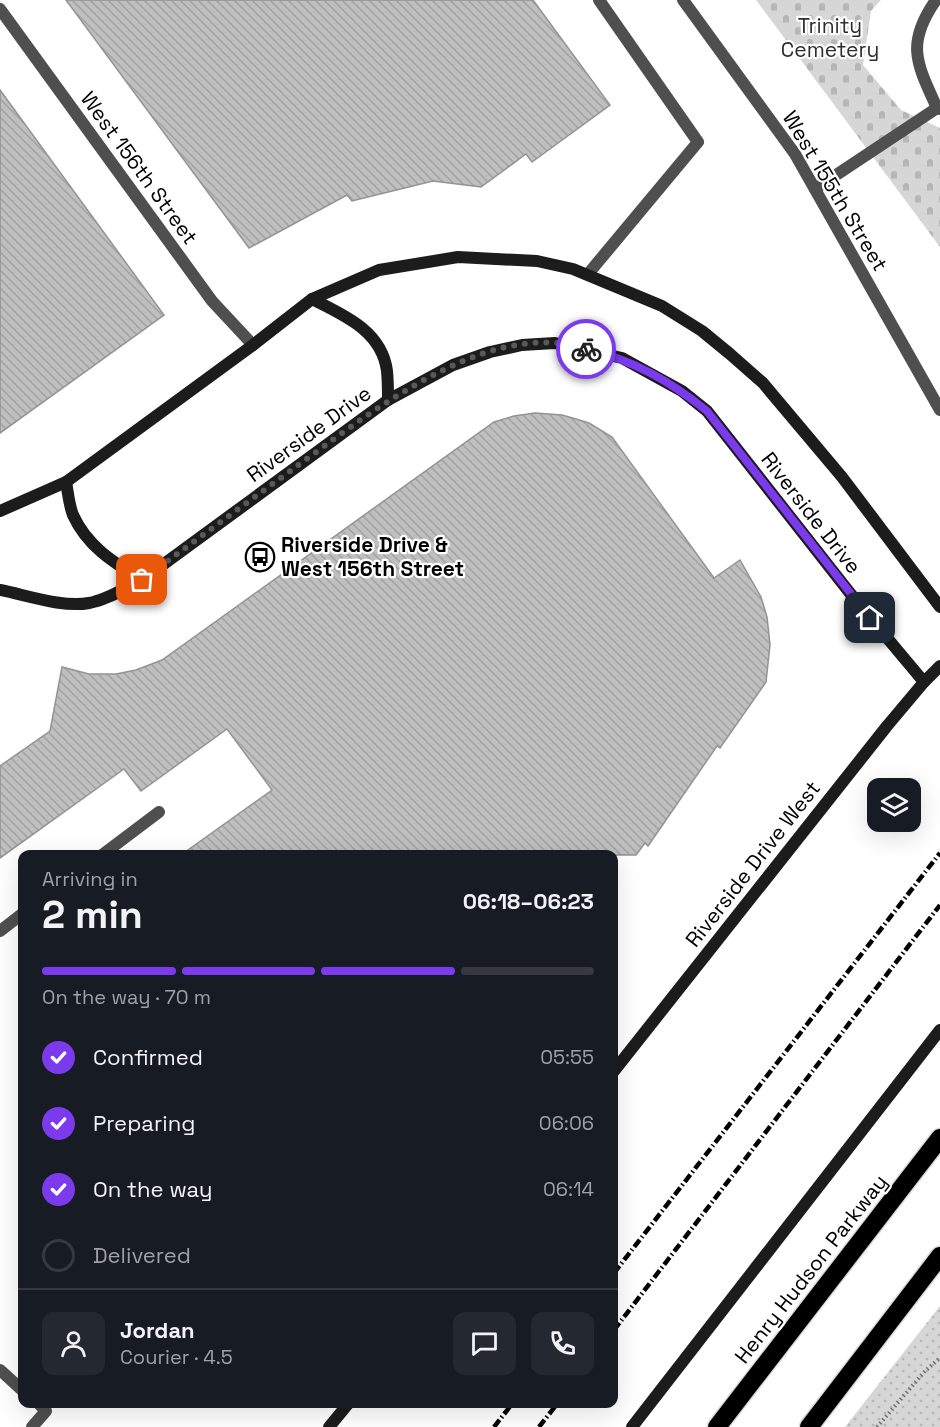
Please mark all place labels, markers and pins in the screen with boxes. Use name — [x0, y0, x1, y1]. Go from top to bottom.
place label: Riverside Drive & West 156th Street — [281, 531, 464, 582]
bus stop icon: Riverside Drive & West 156th Street — [244, 541, 276, 573]
pin — [116, 554, 167, 605]
pin — [844, 592, 895, 643]

